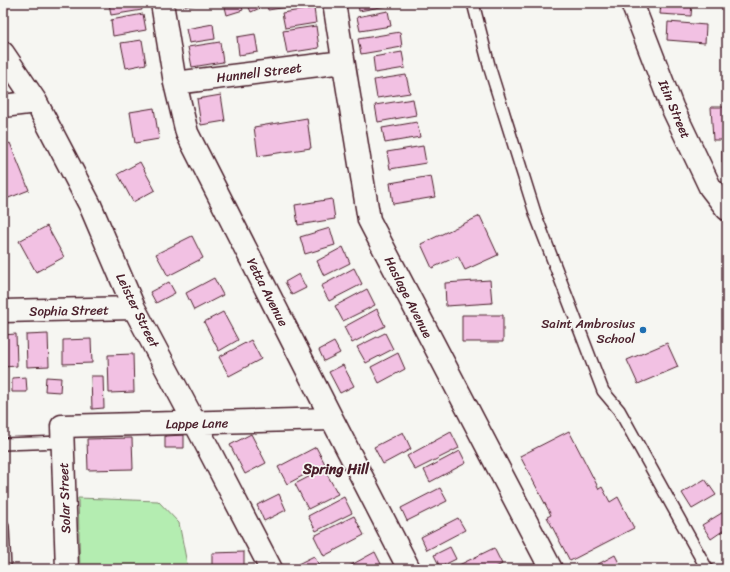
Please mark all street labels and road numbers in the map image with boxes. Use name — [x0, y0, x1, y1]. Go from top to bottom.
street label: Hunnell Street — [215, 56, 303, 89]
street label: Itin Street — [651, 75, 697, 143]
street label: Haslage Avenue — [378, 252, 439, 342]
street label: Yetta Avenue — [240, 254, 295, 331]
street label: Leister Street — [110, 269, 166, 352]
street label: Sophia Street — [29, 298, 109, 323]
street label: Lappe Lane — [166, 411, 229, 436]
street label: Solar Street — [52, 462, 77, 534]

